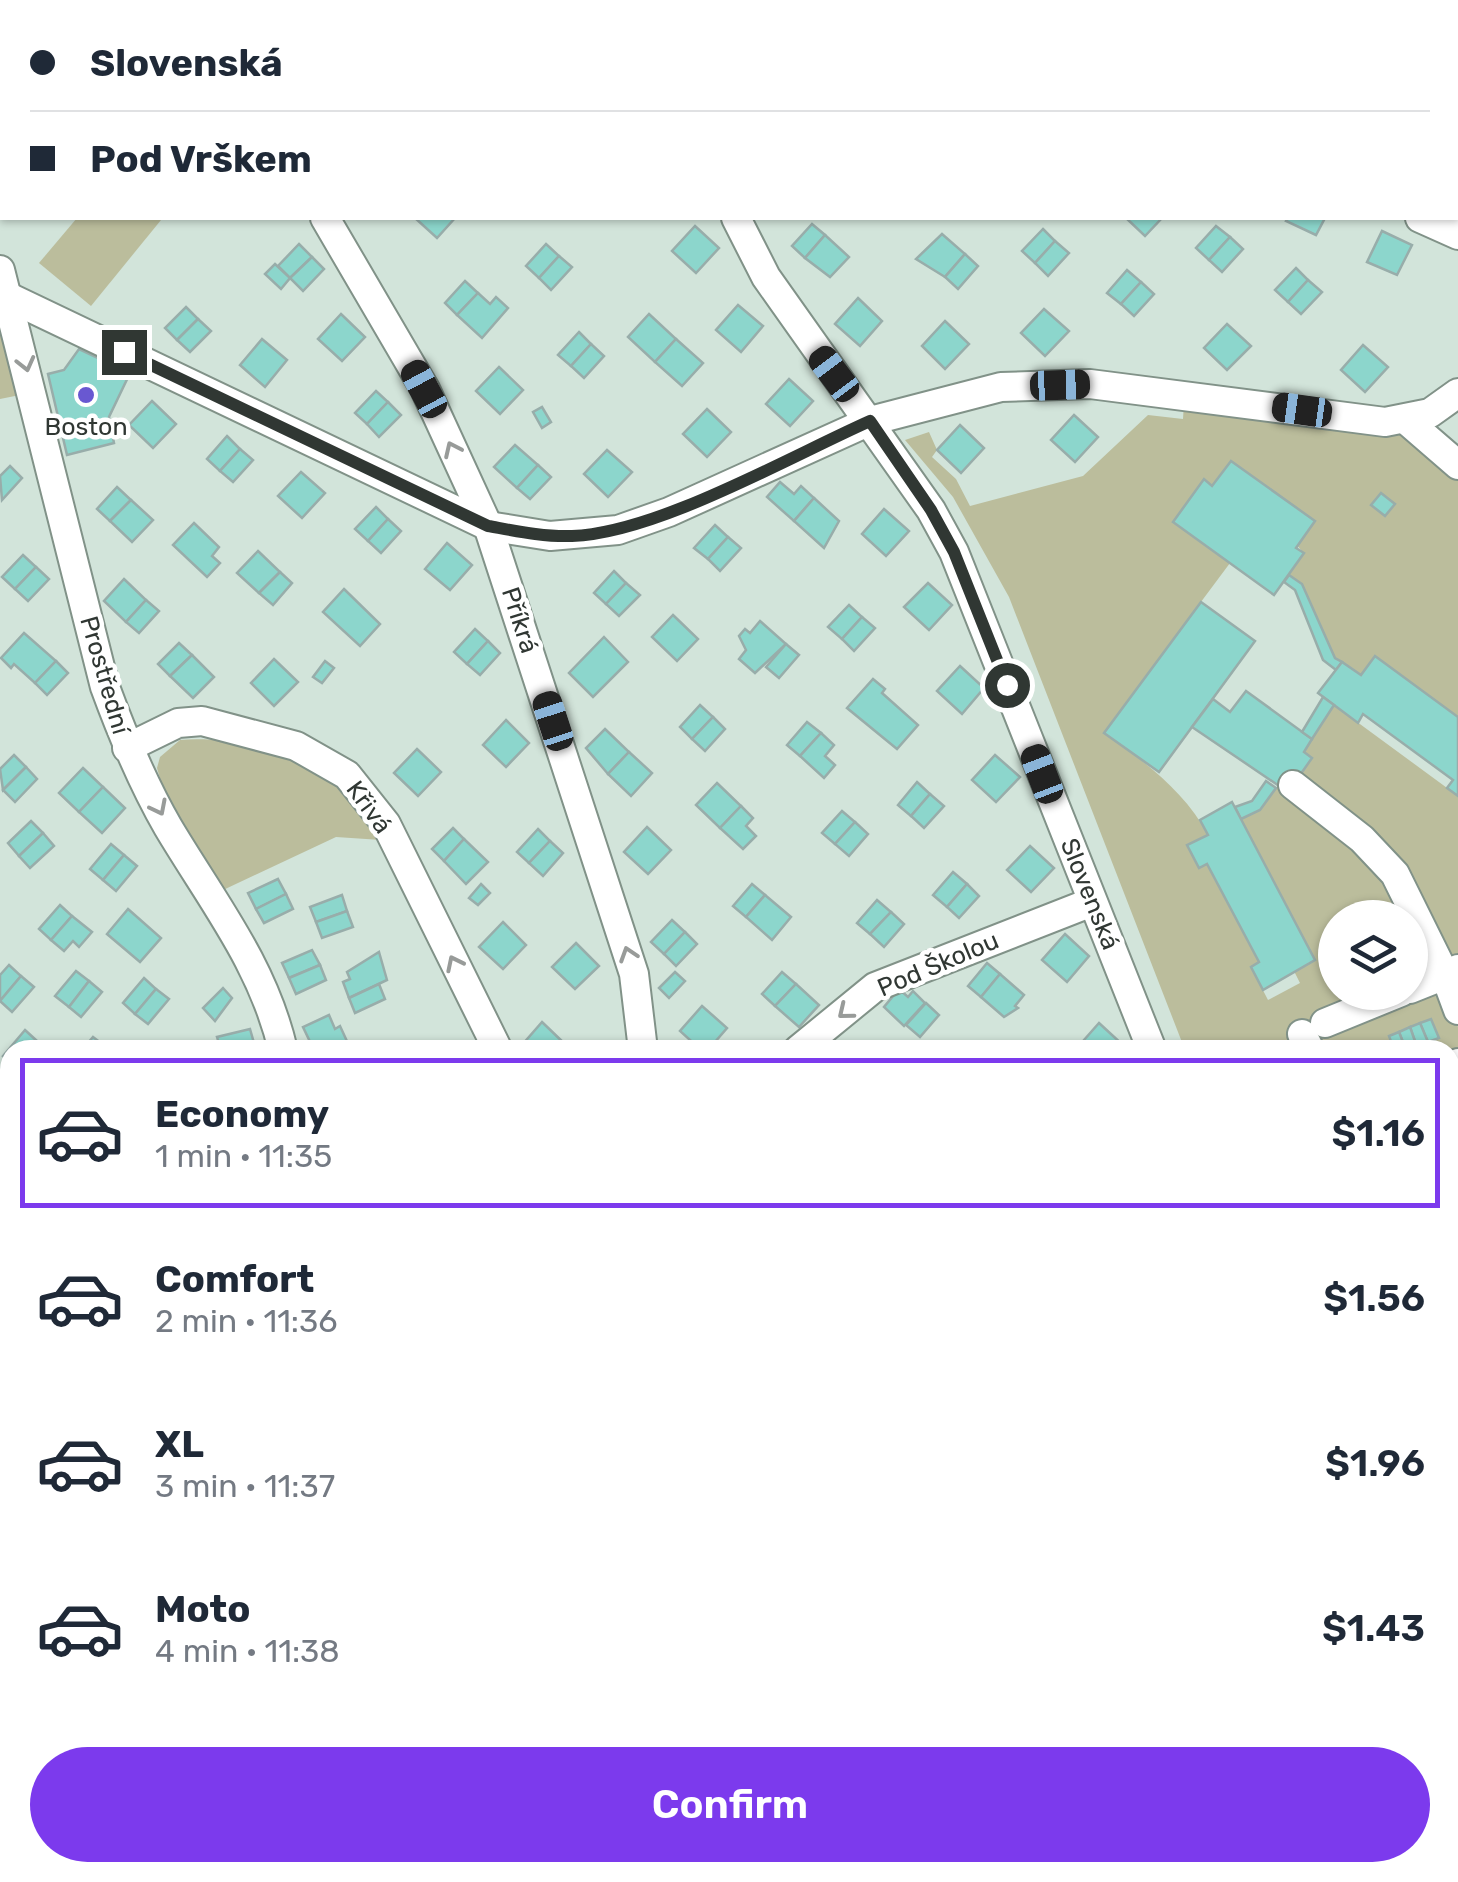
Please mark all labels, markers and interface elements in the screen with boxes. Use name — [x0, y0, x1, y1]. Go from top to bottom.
text: Slovenská — [90, 40, 283, 86]
text: Pod Vrškem — [90, 136, 312, 182]
route end — [102, 330, 147, 375]
car — [804, 341, 864, 407]
one-way arrow — [14, 355, 35, 372]
car — [397, 355, 451, 423]
car — [1029, 369, 1091, 401]
marker: Boston — [75, 384, 97, 406]
car — [1270, 391, 1334, 429]
place label: Boston — [44, 412, 128, 441]
one-way arrow — [445, 441, 465, 459]
street label: Příkrá — [496, 583, 544, 657]
street label: Prostřední — [74, 613, 136, 739]
route start — [985, 663, 1030, 708]
car — [529, 688, 577, 754]
car — [1017, 741, 1067, 807]
street label: Křivá — [340, 775, 398, 839]
one-way arrow — [146, 798, 166, 816]
street label: Slovenská — [1055, 834, 1125, 954]
map controls — [1318, 900, 1428, 1010]
button: layers — [1318, 900, 1428, 1010]
street label: Pod Školou — [873, 925, 1003, 1003]
one-way arrow — [619, 946, 639, 963]
one-way arrow — [447, 955, 467, 973]
one-way arrow — [838, 1000, 856, 1018]
icon: car — [35, 1088, 125, 1178]
text: Economy — [155, 1091, 329, 1137]
text: $1.16 — [1331, 1110, 1425, 1156]
text: 1 min · 11:35 — [155, 1137, 332, 1175]
icon: car — [35, 1253, 125, 1343]
text: Comfort — [155, 1256, 314, 1302]
text: $1.56 — [1323, 1275, 1425, 1321]
text: 2 min · 11:36 — [155, 1302, 338, 1340]
icon: car — [35, 1418, 125, 1508]
text: XL — [155, 1421, 204, 1467]
text: $1.96 — [1325, 1440, 1425, 1486]
text: 3 min · 11:37 — [155, 1467, 335, 1505]
icon: car — [35, 1583, 125, 1673]
text: Moto — [155, 1586, 251, 1632]
text: $1.43 — [1322, 1605, 1425, 1651]
text: 4 min · 11:38 — [155, 1632, 340, 1670]
button: Confirm — [30, 1747, 1430, 1862]

